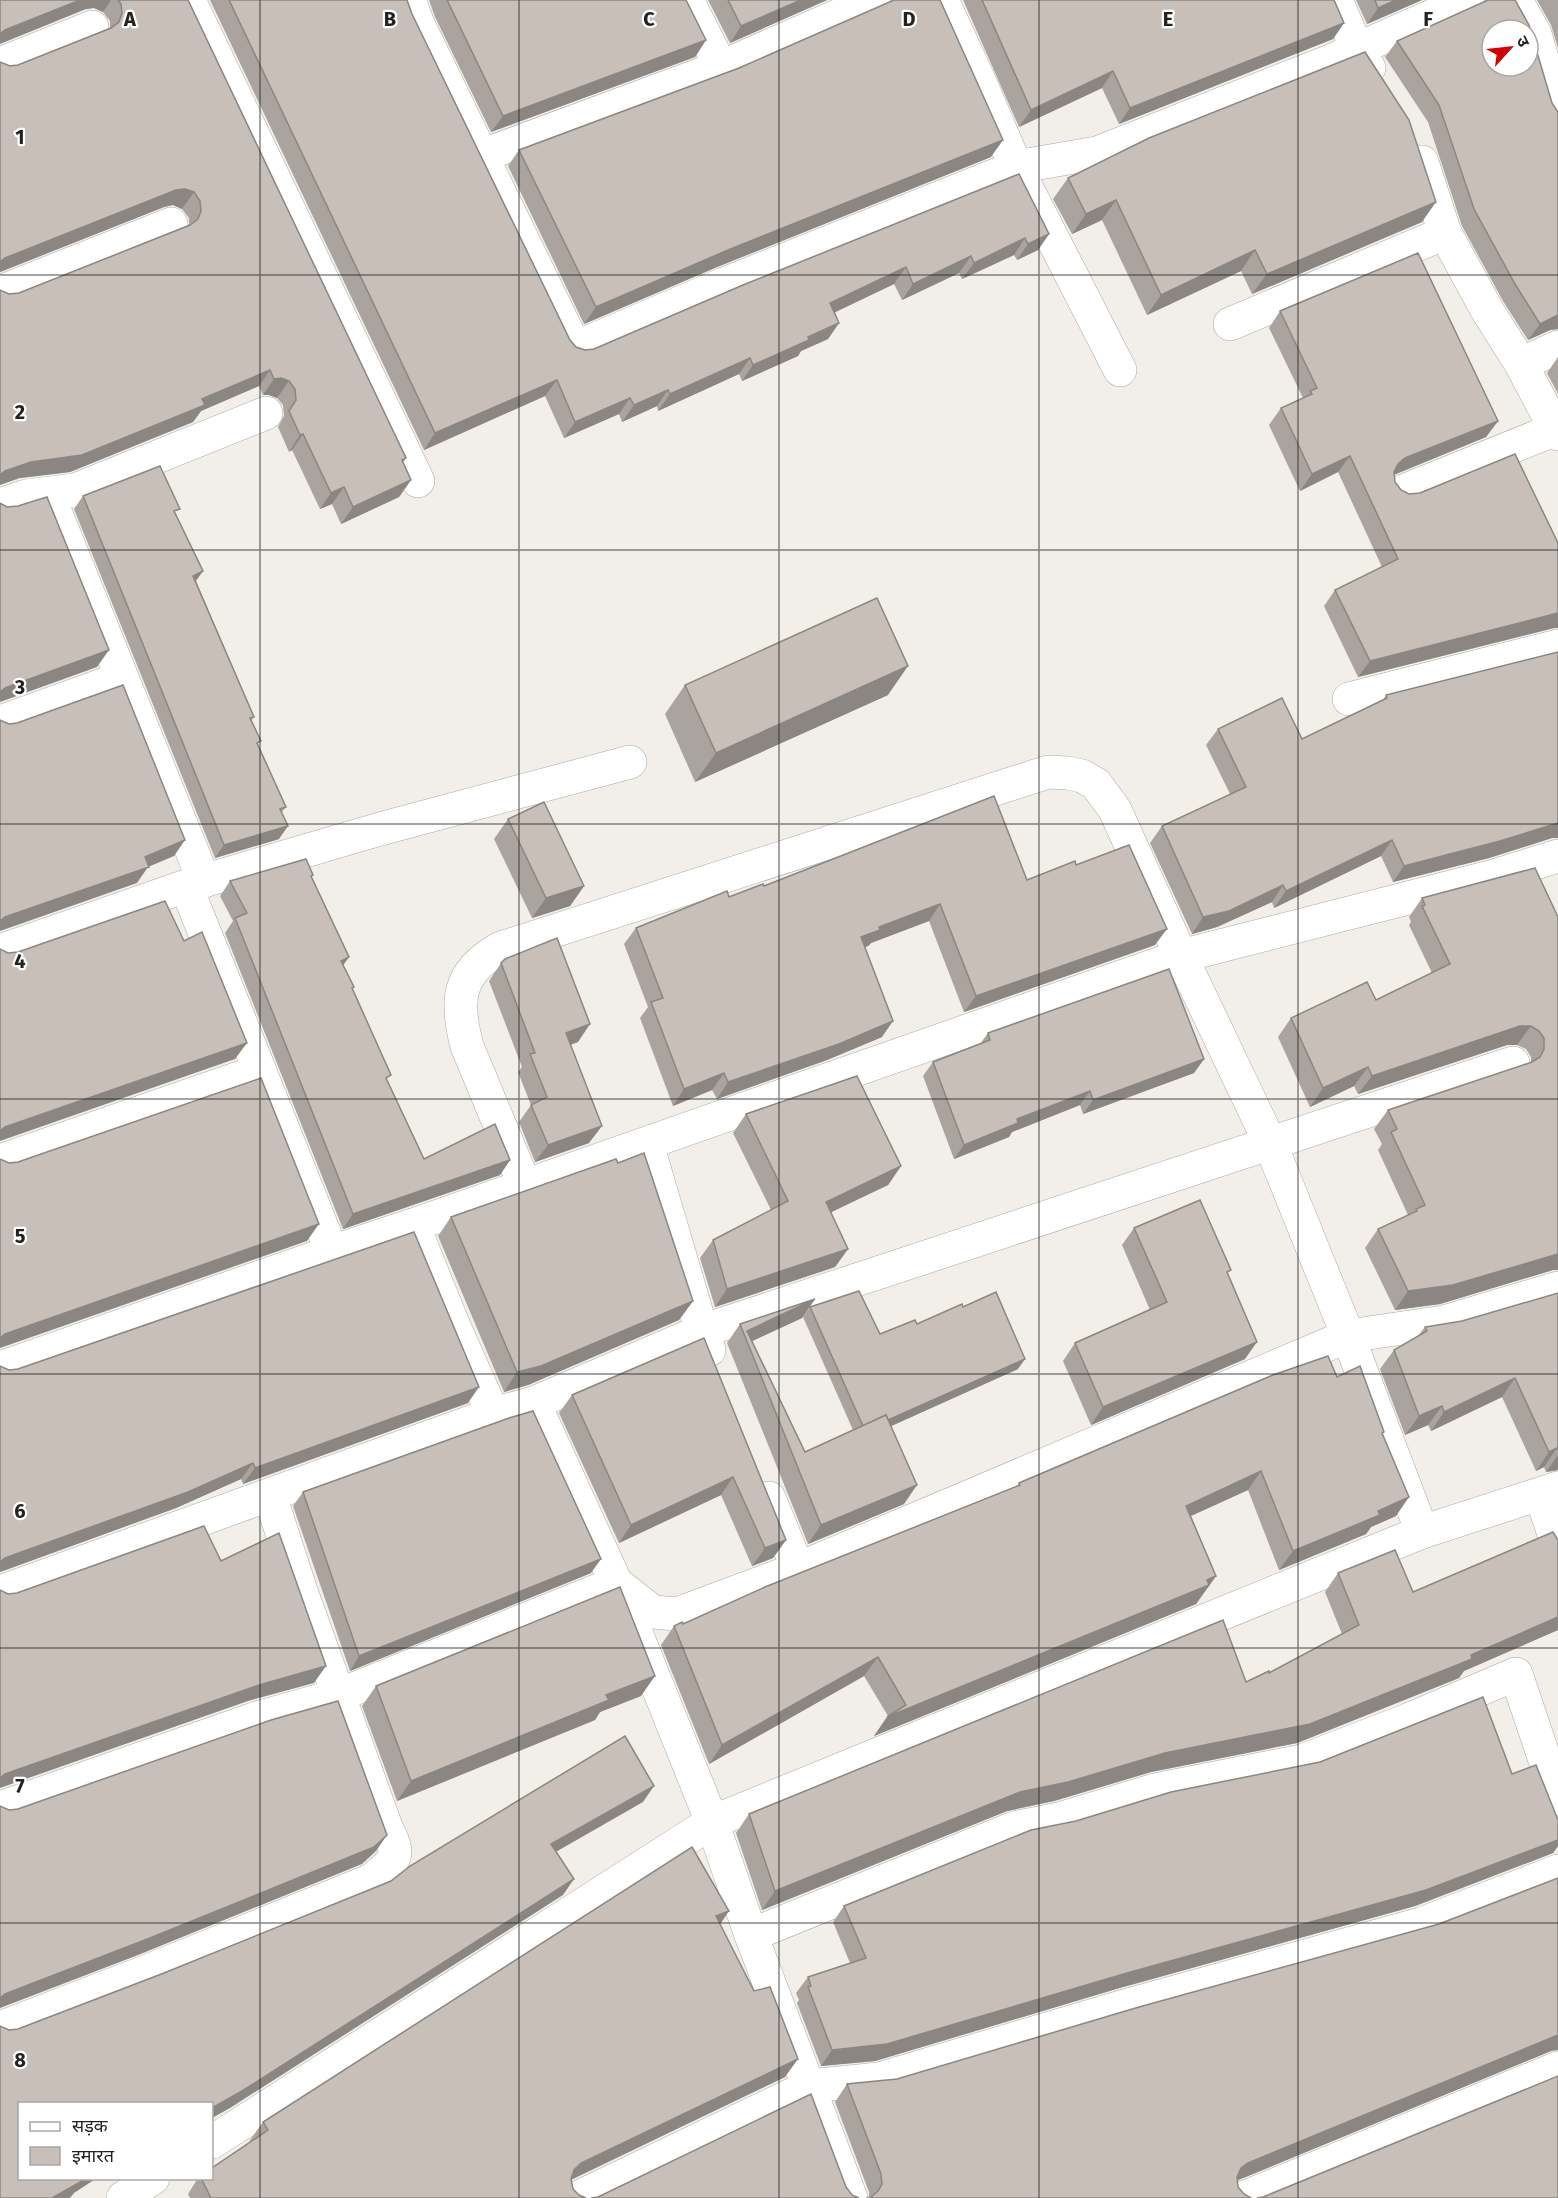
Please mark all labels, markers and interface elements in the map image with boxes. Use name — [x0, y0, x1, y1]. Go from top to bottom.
text: A — [123, 7, 137, 31]
text: B — [384, 7, 396, 31]
text: C — [643, 7, 655, 31]
text: D — [902, 7, 916, 31]
text: E — [1163, 7, 1173, 31]
text: F — [1423, 7, 1433, 31]
north arrow — [1480, 18, 1540, 78]
text: उ — [1512, 33, 1534, 50]
text: 1 — [15, 125, 25, 149]
text: 2 — [15, 400, 25, 424]
text: 3 — [14, 675, 25, 699]
text: 4 — [14, 949, 26, 973]
text: 5 — [15, 1224, 26, 1248]
text: 6 — [14, 1499, 26, 1523]
text: 7 — [15, 1774, 25, 1798]
text: 8 — [14, 2048, 26, 2072]
legend — [18, 2102, 213, 2180]
text: सड़क — [72, 2115, 109, 2137]
text: इमारत — [72, 2145, 115, 2167]

